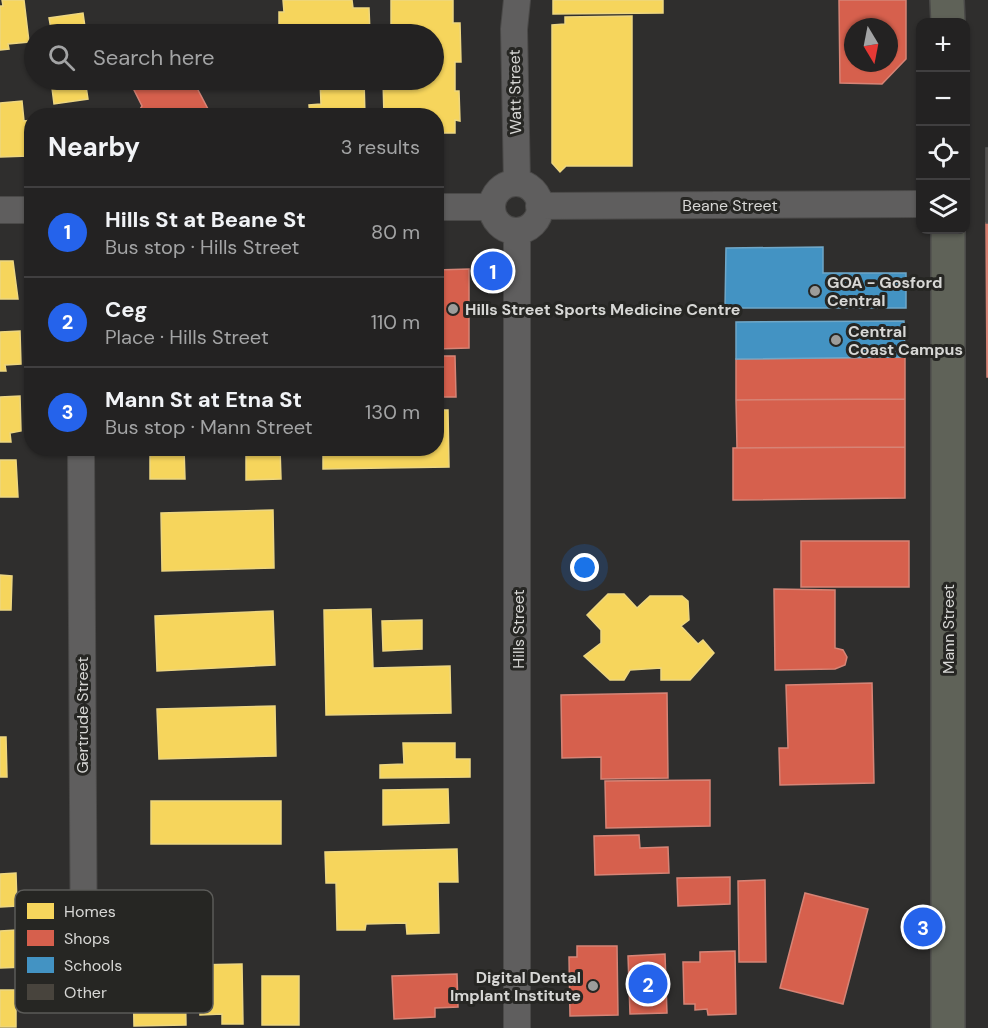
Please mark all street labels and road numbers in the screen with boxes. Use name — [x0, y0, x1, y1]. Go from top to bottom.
street label: Watt Street — [504, 49, 526, 135]
street label: Beane Street — [682, 195, 778, 216]
street label: Mann Street — [938, 584, 959, 674]
street label: Hills Street — [508, 589, 529, 669]
street label: Gertrude Street — [72, 656, 93, 774]

